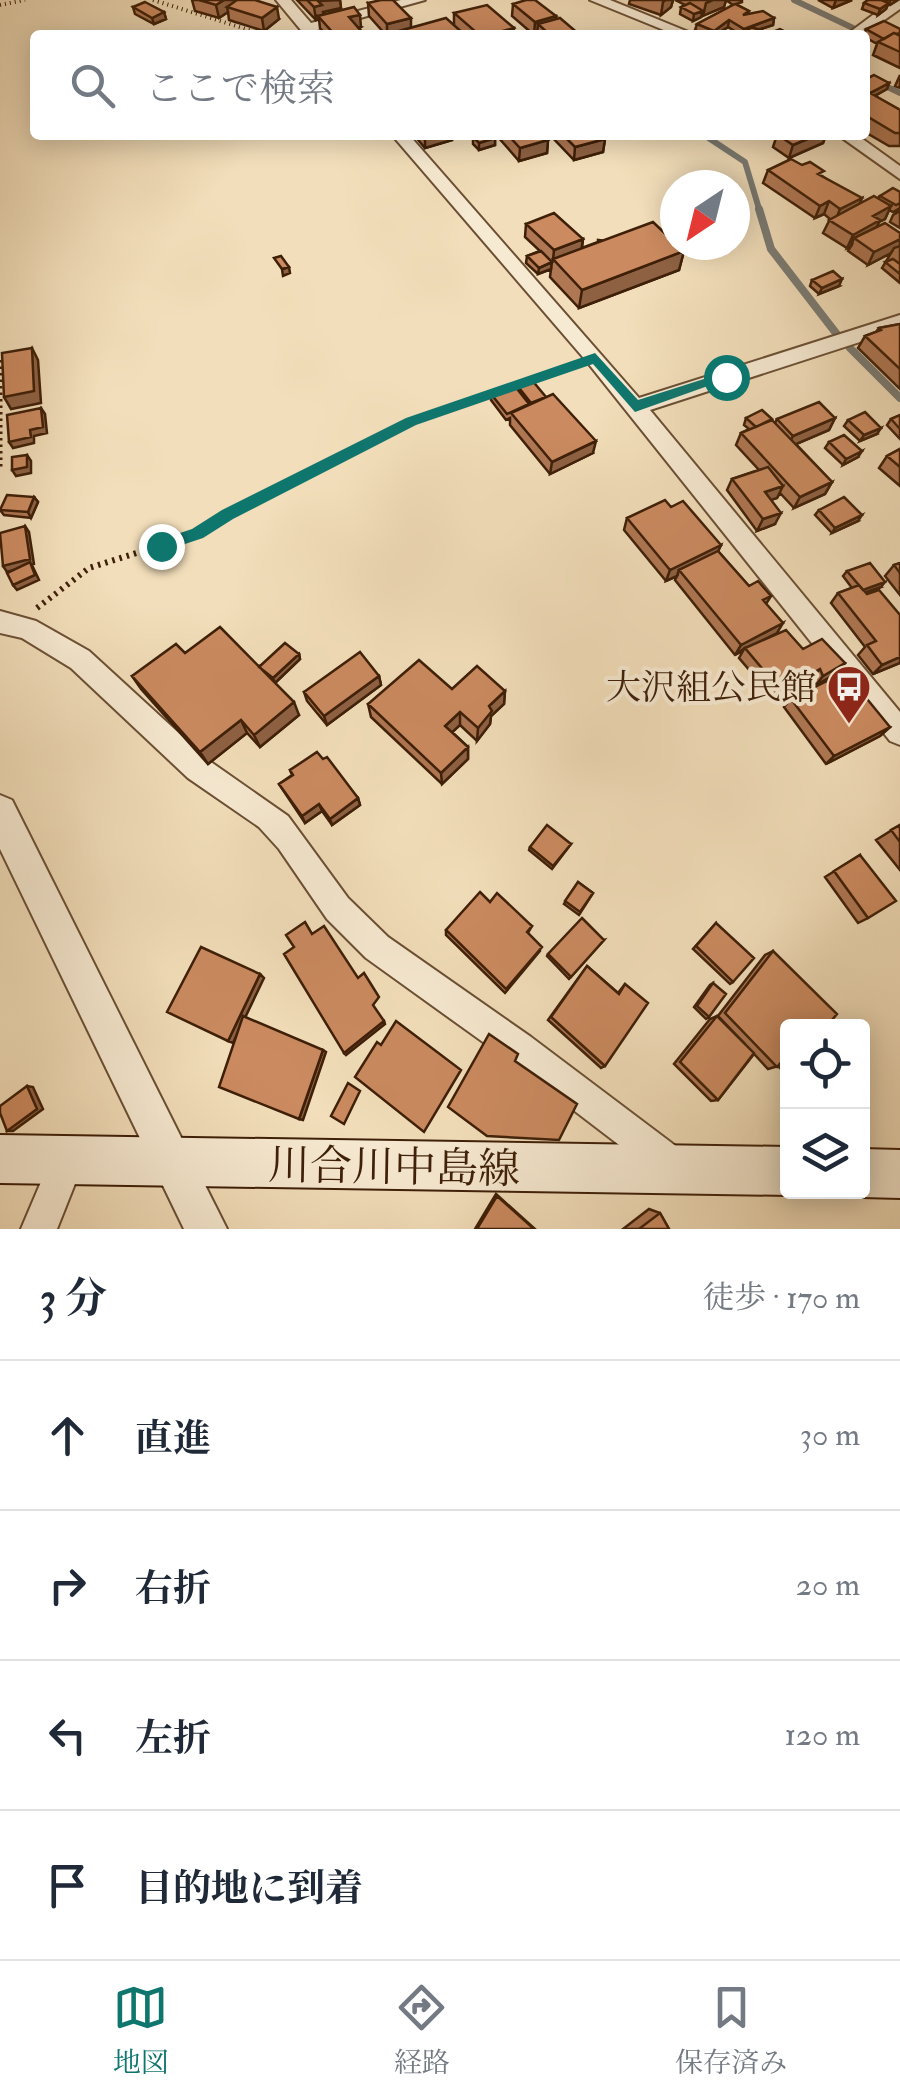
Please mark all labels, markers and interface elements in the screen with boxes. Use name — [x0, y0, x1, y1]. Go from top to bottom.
search box — [30, 30, 870, 140]
icon: search — [65, 58, 120, 113]
text: ここで検索 — [145, 65, 335, 113]
north arrow — [660, 170, 750, 260]
route start — [704, 355, 750, 401]
route end — [139, 524, 185, 570]
bus stop icon: 大沢組公民館 — [826, 664, 872, 725]
place label: 大沢組公民館 — [606, 666, 816, 710]
map controls — [780, 1019, 870, 1199]
button: locate — [780, 1019, 870, 1109]
button: layers — [780, 1109, 870, 1199]
street label: 川合川中島線 — [268, 1140, 520, 1196]
text: 3 分 — [40, 1273, 107, 1325]
text: 徒歩 · 170 m — [702, 1278, 860, 1318]
icon: ahead — [40, 1408, 95, 1463]
text: 直進 — [135, 1415, 211, 1463]
text: 30 m — [800, 1415, 860, 1455]
icon: right — [40, 1558, 95, 1613]
text: 右折 — [135, 1565, 211, 1613]
text: 20 m — [796, 1565, 860, 1605]
icon: left — [40, 1708, 95, 1763]
text: 左折 — [135, 1715, 211, 1763]
text: 120 m — [784, 1715, 860, 1755]
icon: arrive — [40, 1858, 95, 1913]
text: 目的地に到着 — [135, 1865, 363, 1913]
tab: 地図 — [113, 1980, 169, 2081]
tab: 経路 — [394, 1980, 450, 2081]
tab: 保存済み — [675, 1980, 787, 2081]

